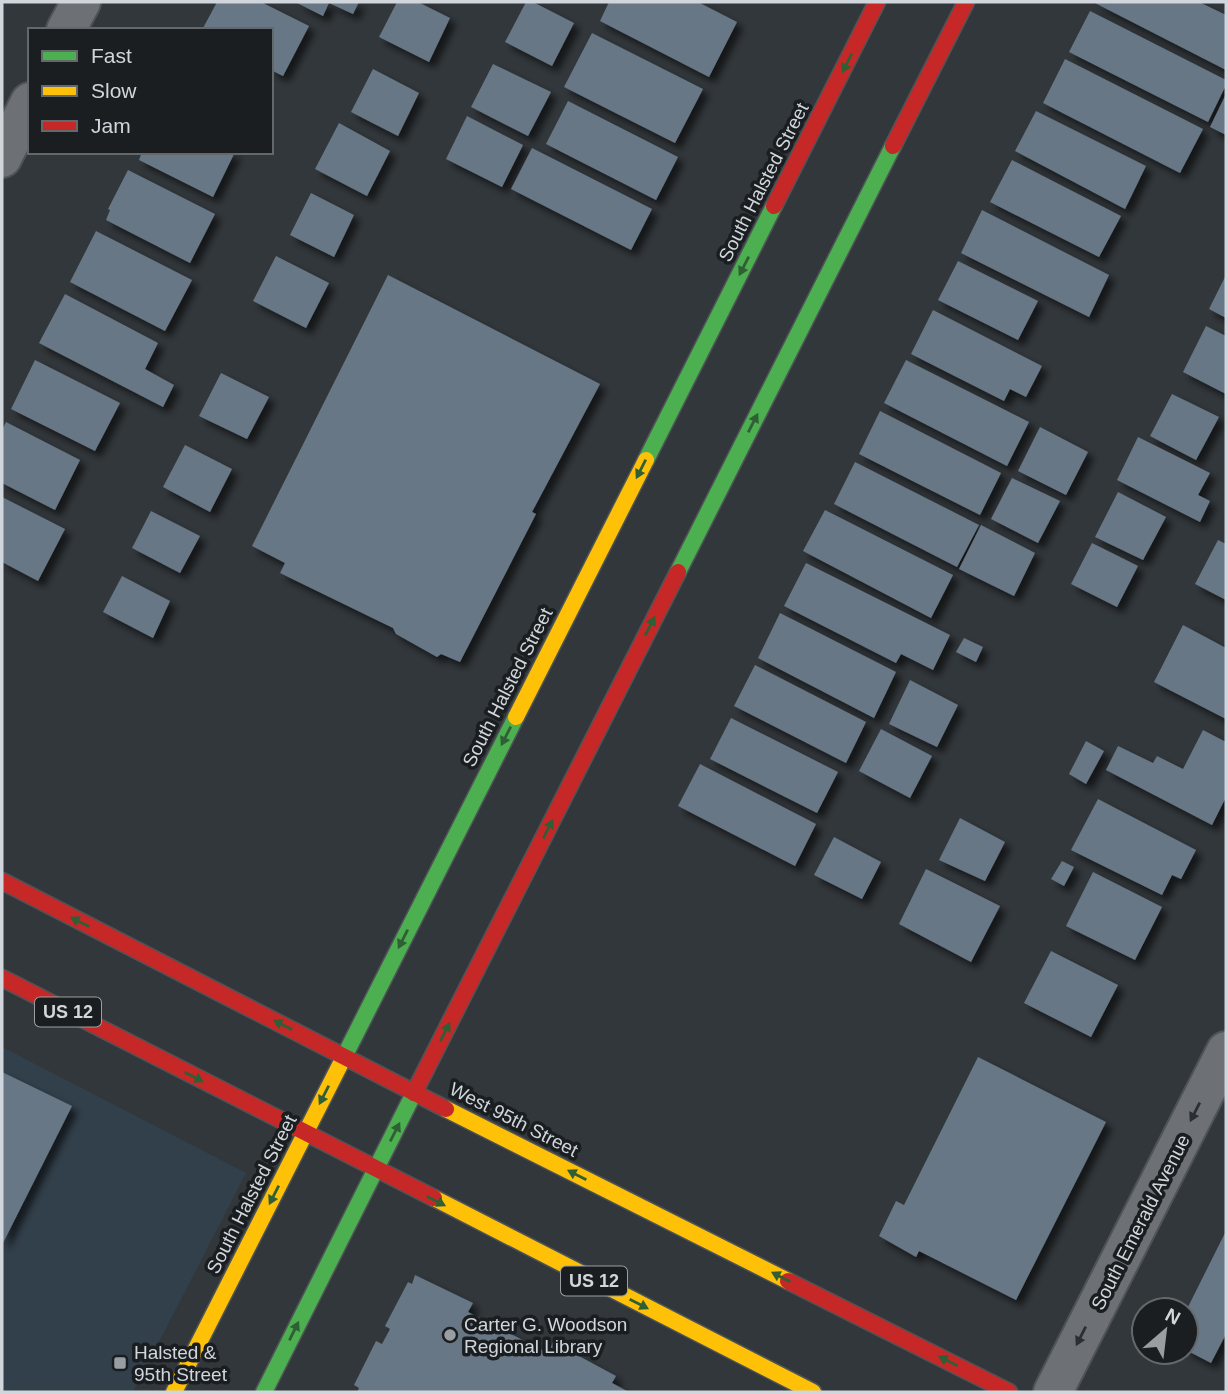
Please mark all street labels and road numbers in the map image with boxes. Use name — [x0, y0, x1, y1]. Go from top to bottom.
street label: South Halsted Street — [714, 99, 813, 265]
street label: South Halsted Street — [458, 604, 557, 770]
road number: US 12 — [35, 998, 101, 1027]
street label: West 95th Street — [446, 1078, 582, 1161]
street label: South Halsted Street — [202, 1111, 301, 1277]
street label: South Emerald Avenue — [1087, 1131, 1194, 1313]
road number: US 12 — [561, 1266, 627, 1296]

